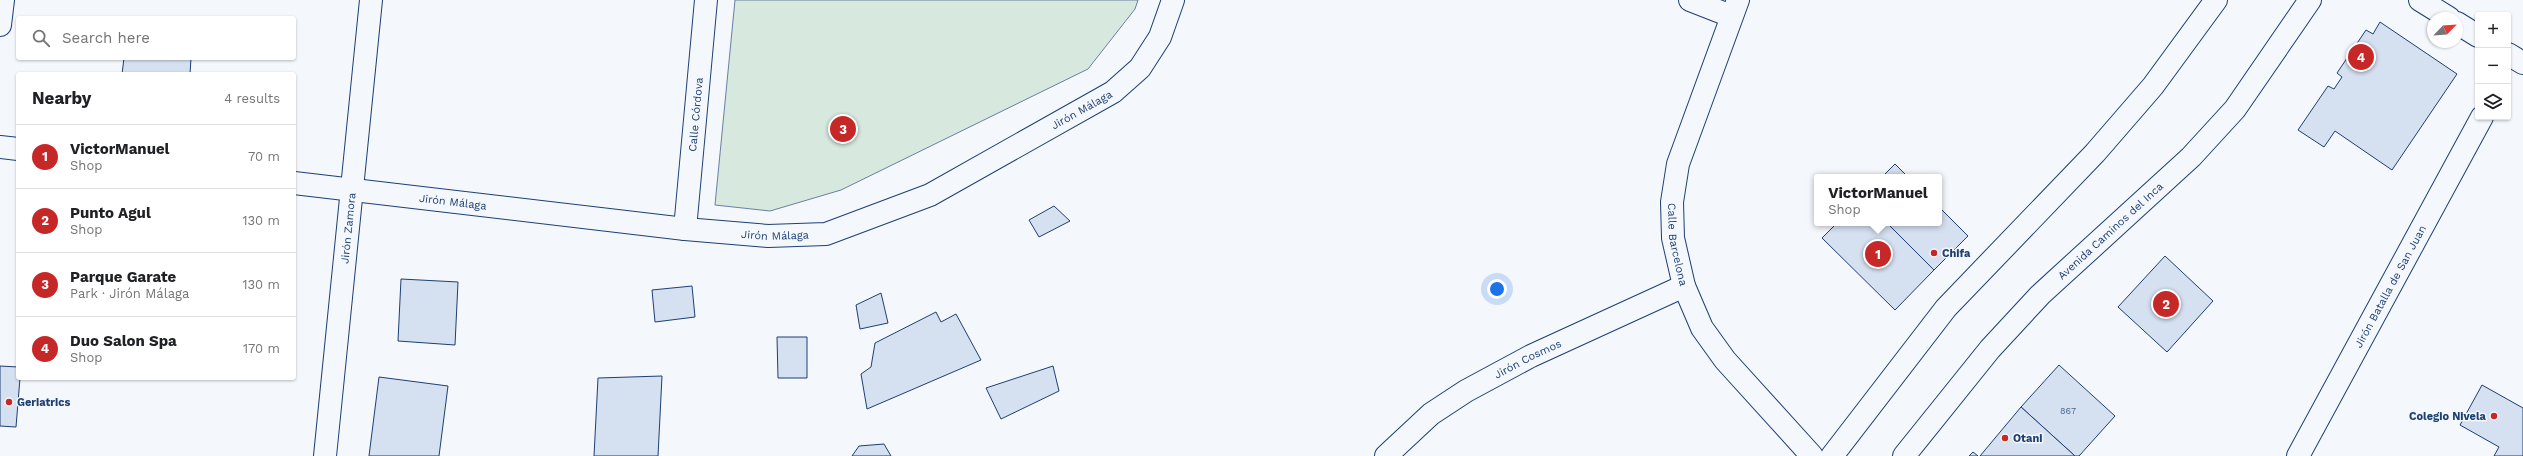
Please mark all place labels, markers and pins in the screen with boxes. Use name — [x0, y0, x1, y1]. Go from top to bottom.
pin: 4 — [2348, 42, 2374, 72]
pin: 3 — [830, 114, 856, 144]
pin: 1 — [1865, 239, 1891, 269]
place label: Chifa — [1942, 247, 1971, 260]
marker: Chifa — [1929, 248, 1939, 258]
pin: 2 — [2153, 289, 2179, 319]
place label: Geriatrics — [17, 396, 70, 409]
marker: Geriatrics — [4, 397, 14, 407]
place label: Colegio Nivela — [2409, 410, 2487, 423]
marker: Colegio Nivela — [2489, 411, 2499, 421]
place label: Otani — [2013, 432, 2042, 445]
marker: Otani — [2000, 433, 2010, 443]

